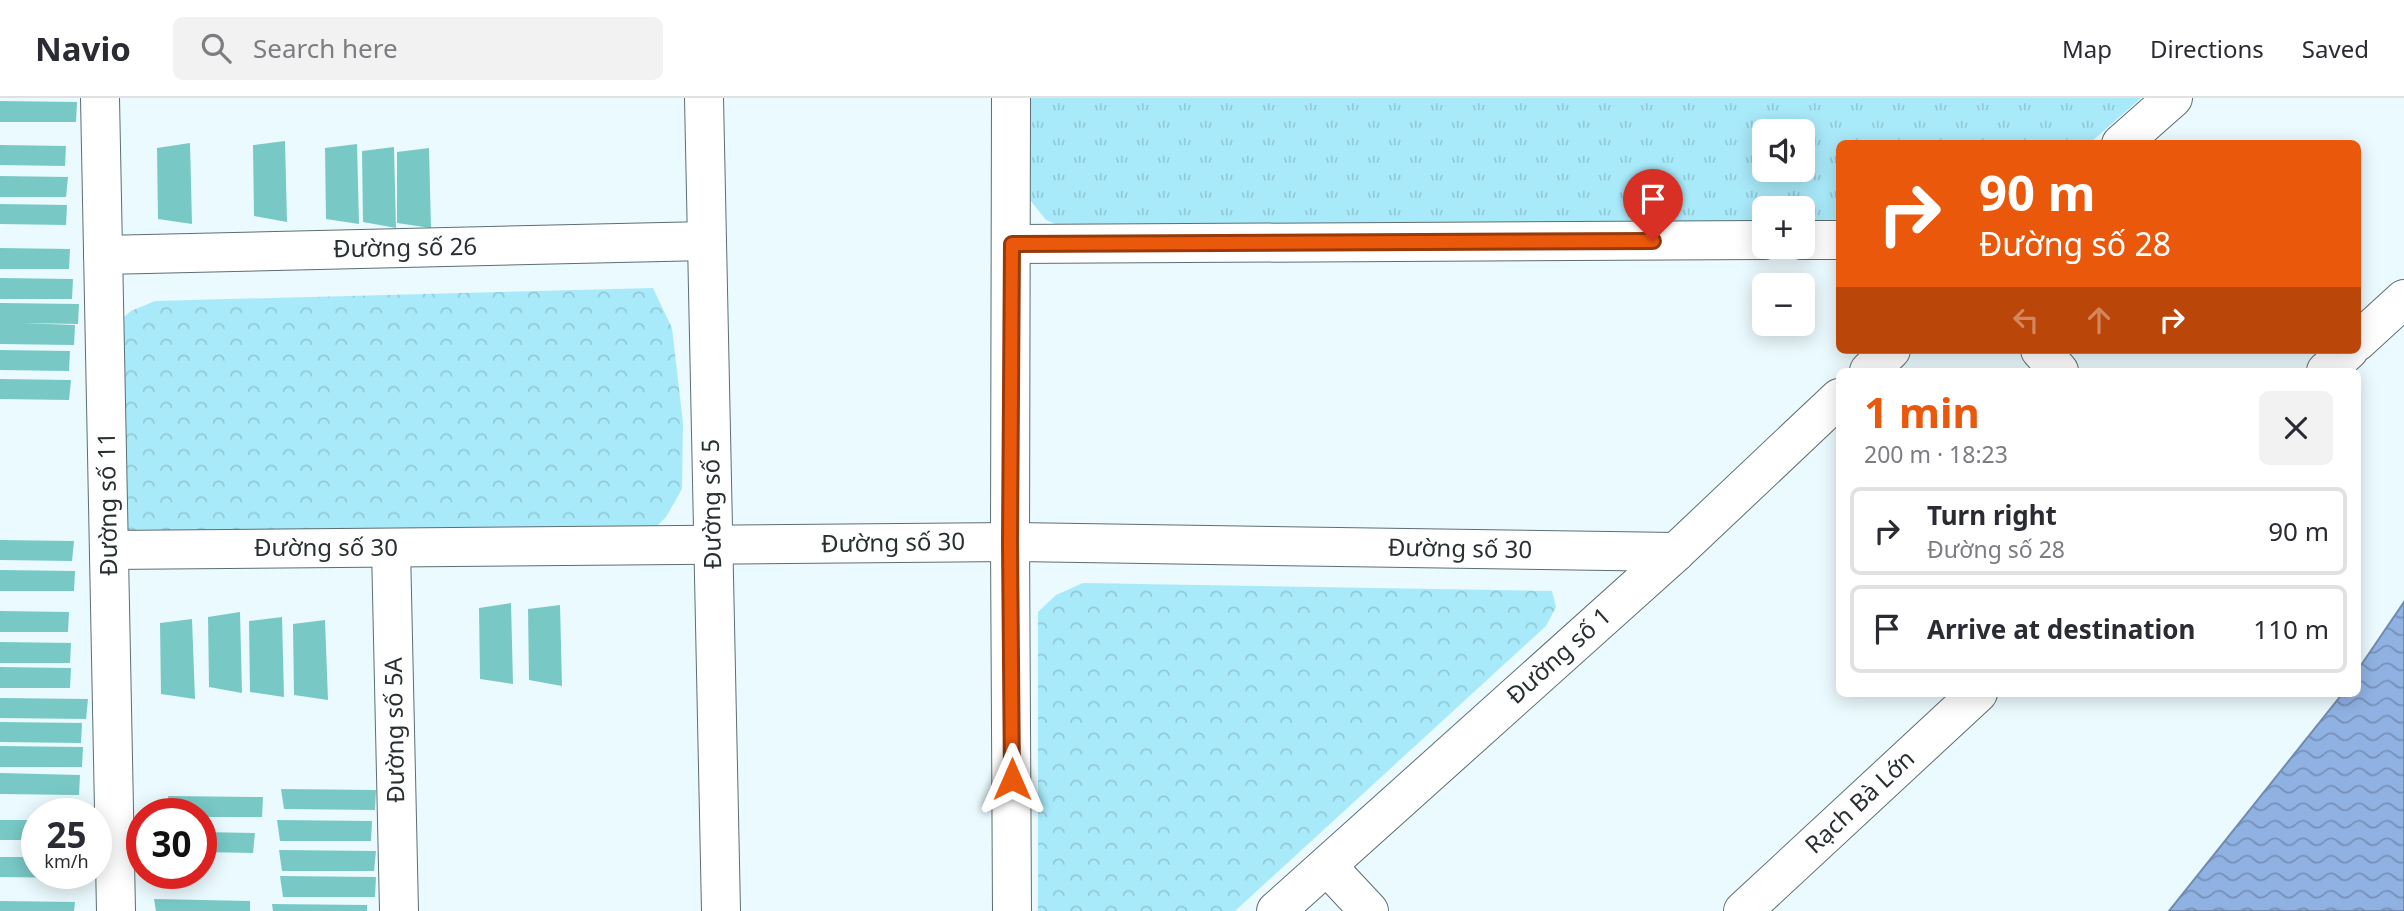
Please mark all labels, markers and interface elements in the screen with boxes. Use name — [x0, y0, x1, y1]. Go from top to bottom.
search box — [173, 17, 663, 80]
text: Navio — [35, 26, 131, 71]
icon: search — [197, 29, 235, 67]
text: Search here — [253, 30, 398, 66]
text: Map — [2062, 32, 2112, 65]
text: Directions — [2150, 32, 2264, 65]
text: Saved — [2302, 32, 2369, 65]
map controls — [1752, 119, 1815, 336]
button: sound — [1752, 119, 1815, 182]
text: 90 m — [1979, 159, 2096, 225]
icon: right — [1864, 168, 1955, 259]
pin — [1623, 169, 1683, 241]
icon: arrive — [1634, 180, 1672, 218]
button: + — [1752, 196, 1815, 259]
text: Đường số 28 — [1979, 222, 2171, 265]
street label: Đường số 26 — [333, 229, 477, 264]
button: − — [1752, 273, 1815, 336]
icon: left — [2007, 301, 2045, 339]
icon: ahead — [2080, 301, 2118, 339]
icon: right — [2153, 301, 2191, 339]
text: 1 min — [1864, 383, 1980, 440]
button: close — [2259, 391, 2333, 465]
street label: Đường số 11 — [89, 432, 124, 576]
text: 200 m · 18:23 — [1864, 438, 2008, 470]
street label: Đường số 5 — [693, 439, 728, 569]
text: Turn right — [1927, 497, 2057, 533]
icon: right — [1868, 512, 1906, 550]
text: 90 m — [2268, 513, 2329, 549]
street label: Đường số 30 — [821, 524, 965, 559]
street label: Đường số 30 — [254, 530, 398, 563]
street label: Đường số 30 — [1388, 530, 1532, 565]
text: Đường số 28 — [1927, 533, 2065, 565]
street label: Đường số 1 — [1499, 599, 1617, 711]
icon: arrive — [1868, 610, 1906, 648]
text: Arrive at destination — [1927, 611, 2196, 647]
text: 110 m — [2253, 611, 2329, 647]
street label: Đường số 5A — [376, 656, 411, 803]
position arrow — [975, 742, 1049, 816]
street label: Rạch Bà Lớn — [1797, 742, 1921, 860]
speed limit sign: 30 — [126, 798, 217, 889]
text: 25 — [46, 811, 87, 858]
text: km/h — [44, 849, 89, 873]

